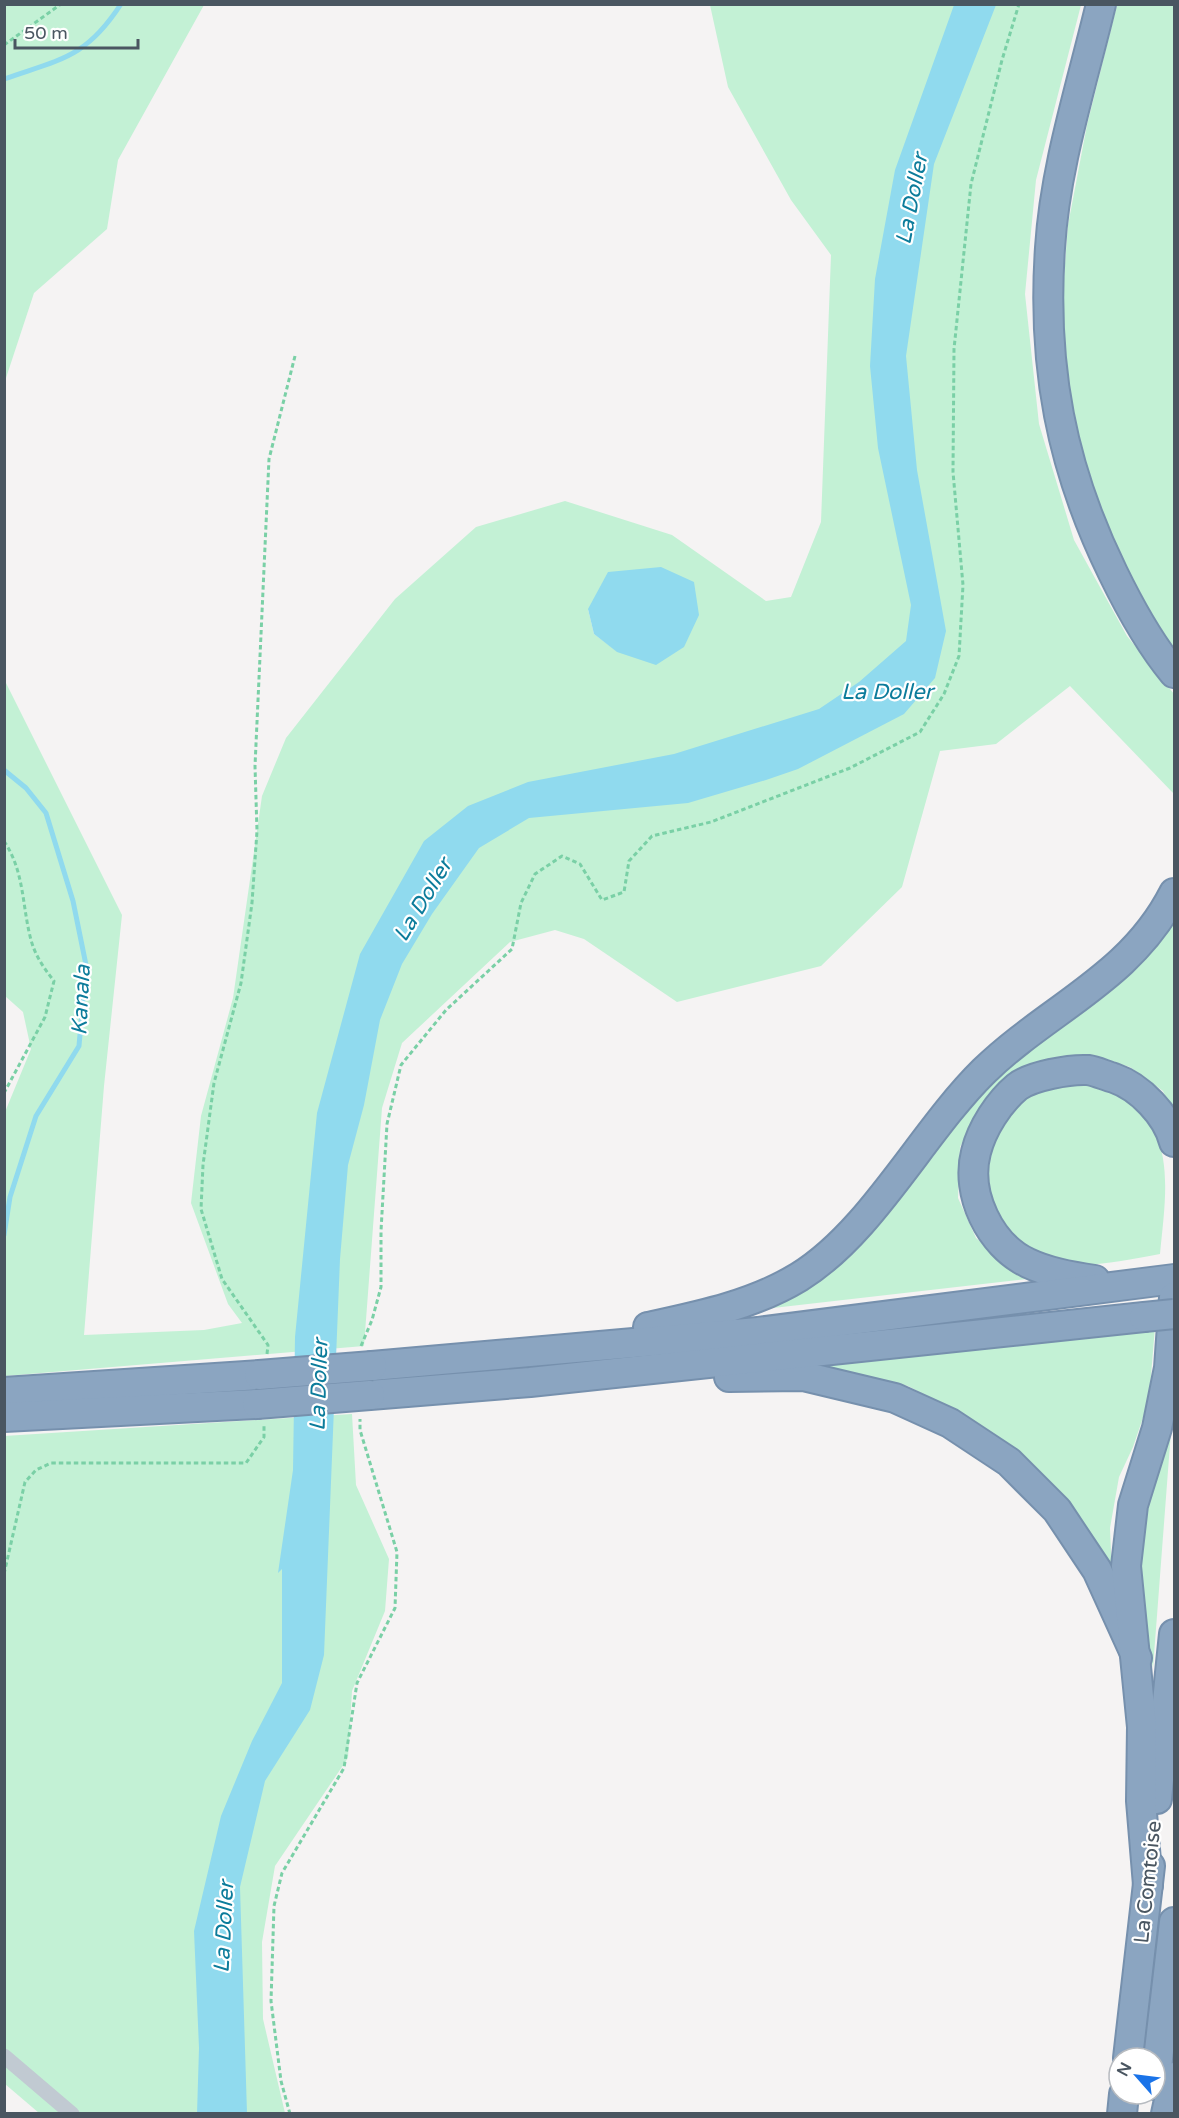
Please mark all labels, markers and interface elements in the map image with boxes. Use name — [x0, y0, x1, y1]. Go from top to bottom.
scale bar — [15, 12, 138, 50]
text: 50 m — [24, 22, 68, 44]
water label: La Doller — [890, 149, 934, 247]
water label: La Doller — [841, 679, 936, 705]
water label: La Doller — [388, 852, 459, 946]
water label: Kanala — [66, 963, 96, 1036]
water label: La Doller — [304, 1336, 334, 1431]
street label: La Comtoise — [1129, 1819, 1167, 1945]
water label: La Doller — [209, 1878, 240, 1974]
north arrow — [1107, 2046, 1167, 2106]
text: N — [1113, 2059, 1136, 2080]

